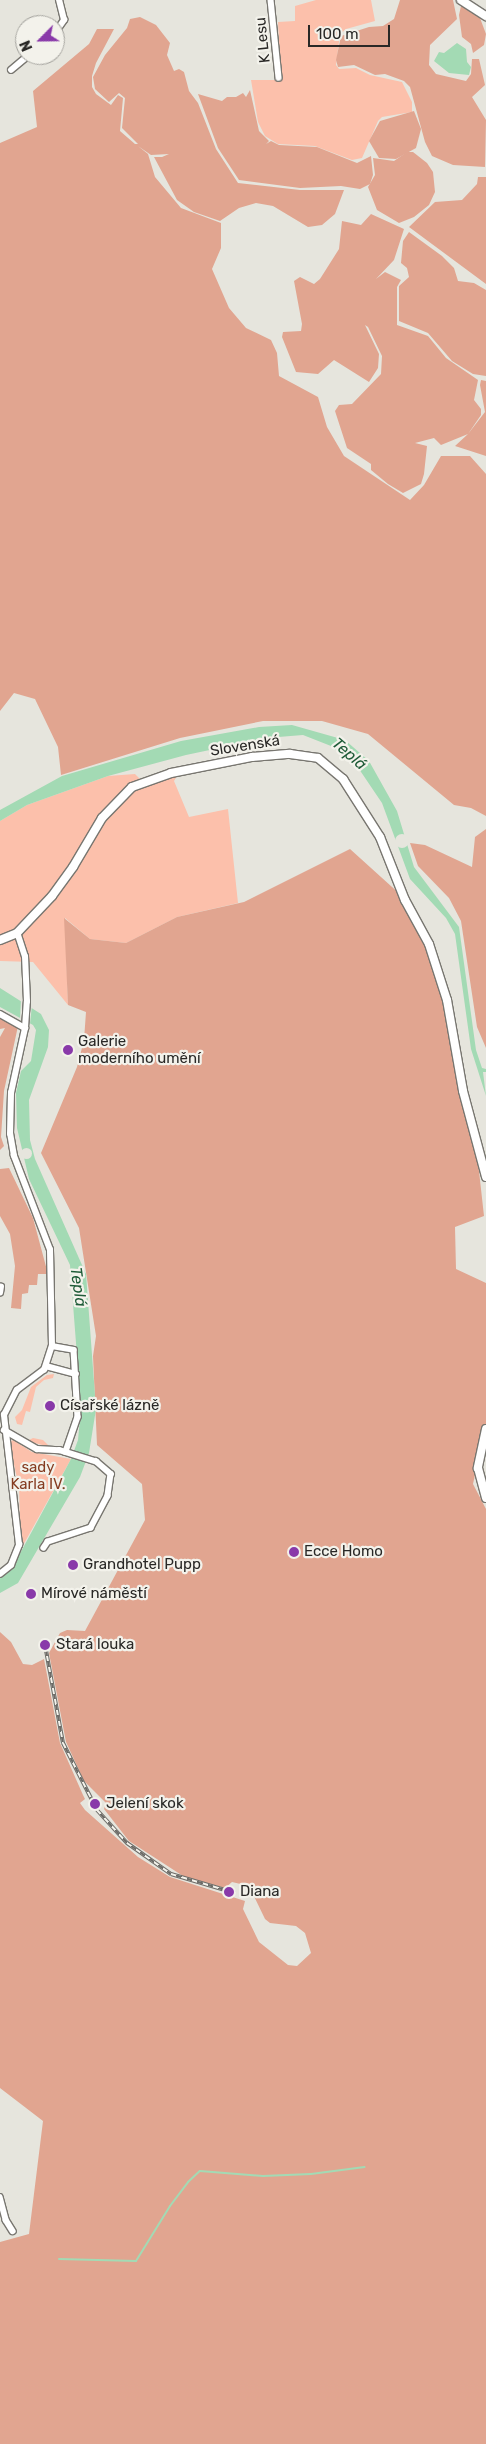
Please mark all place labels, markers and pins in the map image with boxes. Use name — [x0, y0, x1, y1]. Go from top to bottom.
place label: Galerie moderního umění — [78, 1032, 201, 1067]
marker: Galerie moderního umění — [62, 1044, 74, 1056]
place label: Císařské lázně — [60, 1397, 159, 1415]
marker: Císařské lázně — [44, 1400, 56, 1412]
place label: Ecce Homo — [304, 1543, 383, 1561]
marker: Ecce Homo — [288, 1546, 300, 1558]
place label: Grandhotel Pupp — [83, 1556, 201, 1574]
marker: Grandhotel Pupp — [67, 1559, 79, 1571]
place label: Mírové náměstí — [41, 1585, 147, 1603]
marker: Mírové náměstí — [25, 1588, 37, 1600]
place label: Stará louka — [56, 1636, 134, 1654]
marker: Stará louka — [38, 1638, 52, 1652]
place label: Jelení skok — [106, 1795, 184, 1813]
marker: Jelení skok — [88, 1797, 102, 1811]
place label: Diana — [240, 1883, 280, 1901]
marker: Diana — [222, 1885, 236, 1899]

